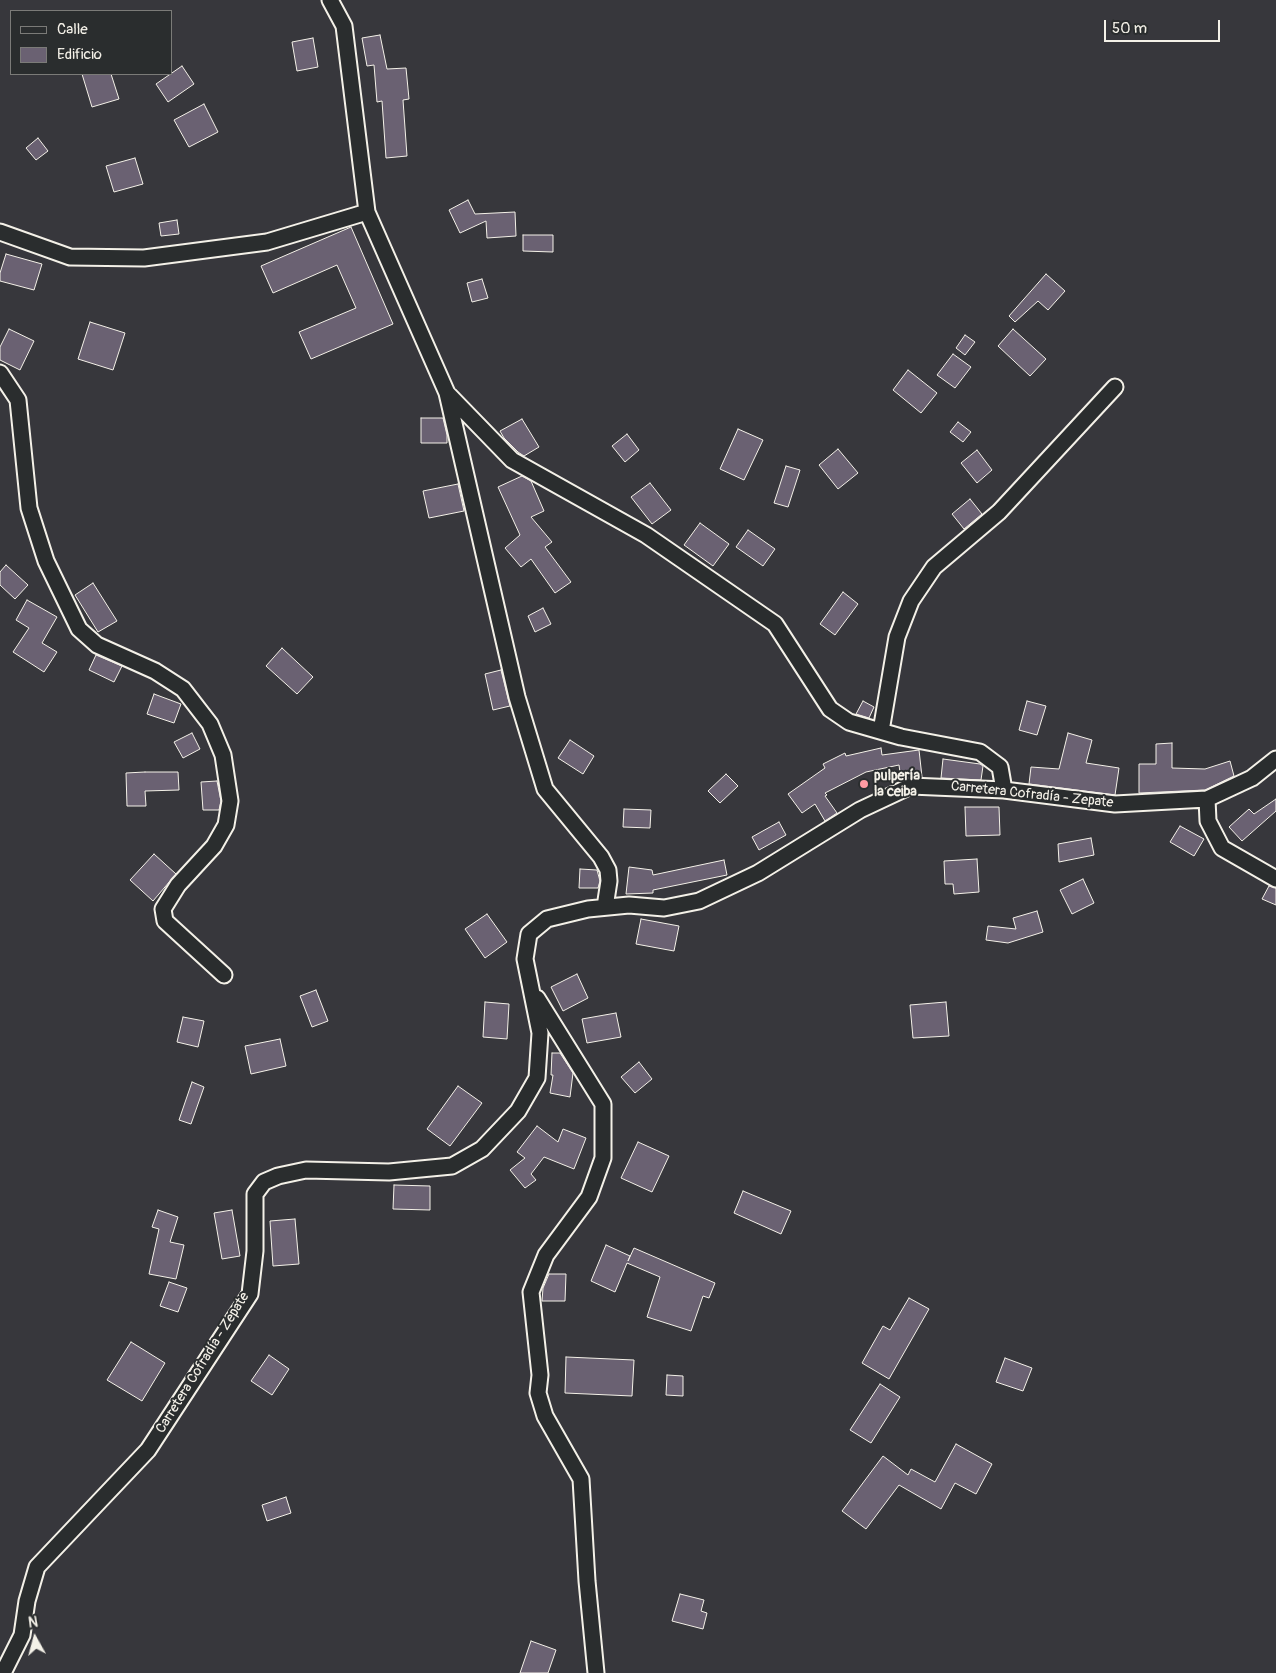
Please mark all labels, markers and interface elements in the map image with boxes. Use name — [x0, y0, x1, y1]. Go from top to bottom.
legend — [10, 10, 172, 75]
scale bar — [1106, 10, 1222, 42]
text: 50 m — [1112, 19, 1147, 38]
text: Calle — [57, 20, 88, 39]
text: Edificio — [57, 45, 102, 64]
place label: pulpería la ceiba — [874, 768, 920, 800]
marker: pulpería la ceiba — [858, 778, 870, 790]
street label: Carretera Cofradía - Zepate — [950, 778, 1114, 812]
street label: Carretera Cofradía - Zepate — [153, 1289, 253, 1437]
north arrow — [10, 1613, 60, 1663]
text: N — [27, 1614, 39, 1632]

